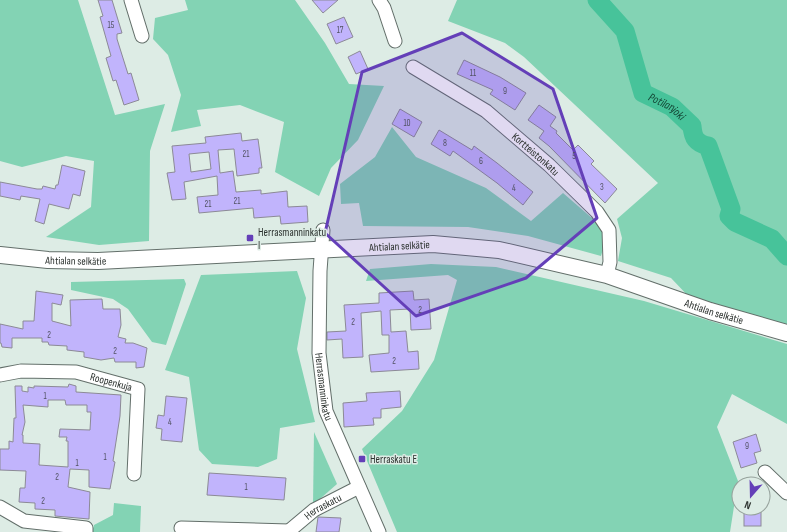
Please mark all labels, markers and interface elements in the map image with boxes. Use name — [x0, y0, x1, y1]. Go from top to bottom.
house number: 15 — [108, 20, 115, 31]
house number: 17 — [337, 25, 344, 36]
house number: 11 — [470, 68, 477, 79]
house number: 9 — [503, 86, 507, 97]
water label: Potilanjoki — [646, 89, 689, 124]
house number: 10 — [403, 118, 411, 129]
street label: Kortteistonkatu — [509, 130, 563, 178]
house number: 8 — [443, 138, 447, 149]
house number: 21 — [243, 149, 250, 160]
house number: 5 — [572, 151, 576, 162]
house number: 6 — [479, 156, 483, 167]
house number: 3 — [600, 182, 604, 193]
house number: 4 — [512, 183, 516, 194]
house number: 21 — [234, 196, 241, 207]
house number: 21 — [205, 199, 212, 210]
place label: Herrasmanninkatu I — [258, 226, 327, 252]
marker: Herrasmanninkatu I — [245, 233, 255, 243]
street label: Ahtialan selkätie — [368, 238, 430, 254]
street label: Ahtialan selkätie — [44, 253, 106, 268]
street label: Ahtialan selkätie — [682, 296, 745, 327]
house number: 2 — [418, 305, 422, 316]
house number: 2 — [351, 317, 355, 328]
house number: 2 — [47, 330, 51, 341]
house number: 2 — [113, 346, 117, 357]
street label: Herrasmanninkatu — [313, 352, 336, 423]
house number: 2 — [392, 356, 396, 367]
street label: Roopenkuja — [89, 370, 134, 394]
house number: 1 — [43, 391, 47, 402]
house number: 4 — [168, 417, 172, 428]
house number: 9 — [745, 441, 749, 452]
house number: 1 — [103, 452, 107, 463]
place label: Herraskatu E — [370, 453, 417, 466]
marker: Herraskatu E — [357, 454, 367, 464]
house number: 1 — [75, 458, 79, 469]
house number: 2 — [55, 472, 59, 483]
north arrow — [731, 476, 771, 516]
house number: 1 — [244, 482, 248, 493]
street label: Herraskatu — [301, 490, 344, 522]
house number: 2 — [41, 496, 45, 507]
text: N — [743, 498, 753, 512]

